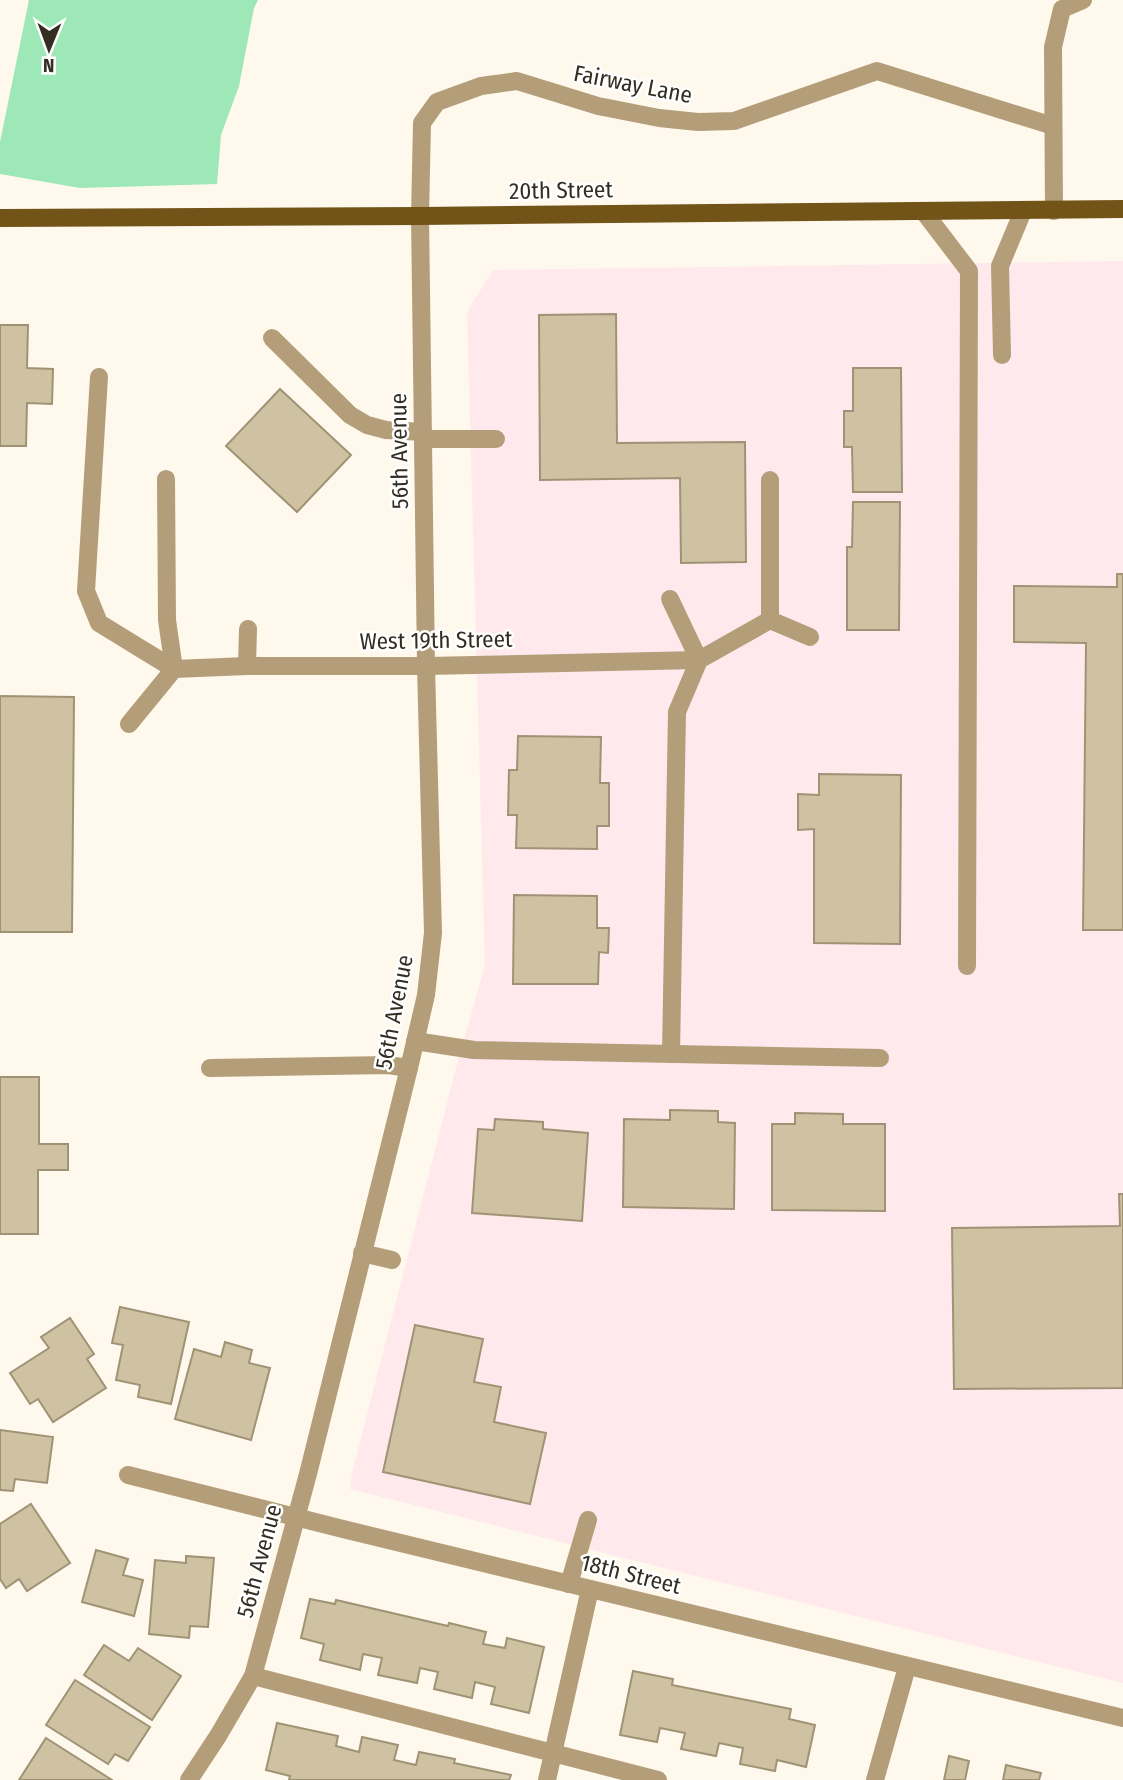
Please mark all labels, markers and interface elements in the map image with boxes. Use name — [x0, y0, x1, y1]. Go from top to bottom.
north arrow — [14, 14, 84, 84]
text: N — [43, 54, 55, 77]
street label: Fairway Lane — [571, 59, 695, 109]
street label: 20th Street — [509, 175, 614, 205]
street label: 56th Avenue — [384, 393, 414, 509]
street label: West 19th Street — [359, 625, 513, 655]
street label: 56th Avenue — [369, 952, 419, 1072]
street label: 56th Avenue — [230, 1501, 288, 1621]
street label: 18th Street — [578, 1548, 684, 1600]

